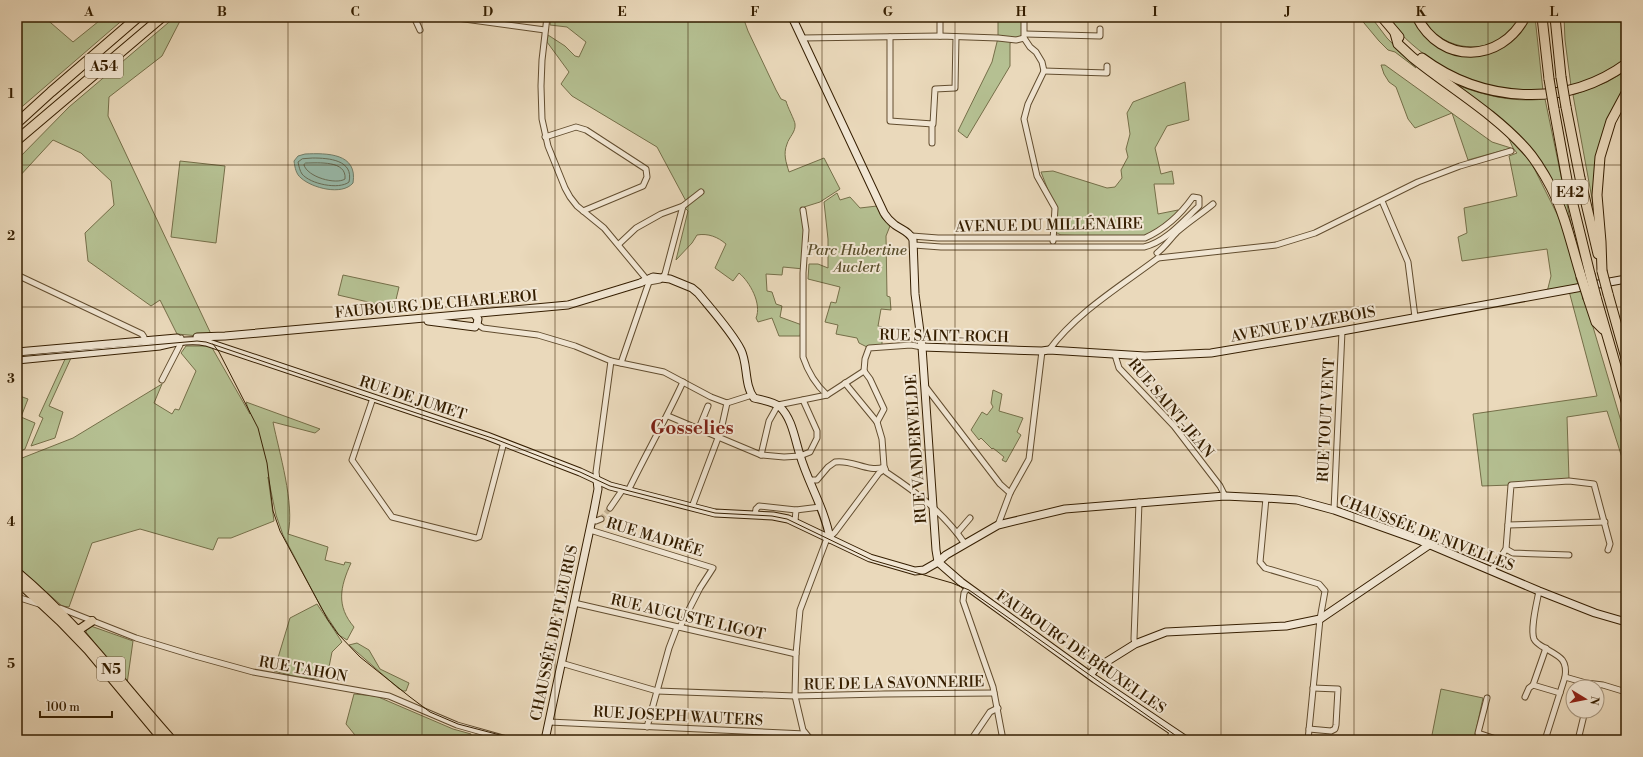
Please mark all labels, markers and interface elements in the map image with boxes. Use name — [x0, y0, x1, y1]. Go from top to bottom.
text: A — [83, 4, 94, 20]
text: B — [217, 4, 227, 20]
text: C — [350, 4, 360, 20]
text: D — [483, 4, 493, 20]
text: E — [617, 4, 627, 20]
text: F — [750, 4, 760, 20]
text: G — [883, 4, 894, 20]
text: H — [1016, 4, 1027, 20]
text: I — [1152, 4, 1158, 20]
text: J — [1283, 4, 1291, 20]
text: K — [1416, 4, 1427, 20]
text: L — [1550, 4, 1559, 20]
road number: A54 — [85, 54, 123, 78]
text: 1 — [8, 86, 15, 102]
road number: E42 — [1552, 180, 1588, 204]
street label: AVENUE DU MILLÉNAIRE — [954, 213, 1143, 237]
text: 2 — [7, 228, 15, 244]
park label: Parc Hubertine Auclert — [806, 241, 907, 277]
street label: FAUBOURG DE CHARLEROI — [334, 286, 538, 323]
street label: AVENUE D'AZEBOIS — [1228, 302, 1377, 347]
street label: RUE SAINT-ROCH — [879, 326, 1009, 347]
street label: RUE SAINT-JEAN — [1124, 355, 1218, 462]
street label: RUE TOUT VENT — [1314, 357, 1339, 483]
text: 3 — [7, 371, 15, 387]
street label: RUE DE JUMET — [357, 372, 469, 425]
street label: RUE VANDERVELDE — [902, 374, 931, 524]
district label: Gosselies — [650, 416, 734, 440]
street label: CHAUSSÉE DE NIVELLES — [1337, 490, 1517, 576]
street label: RUE MADRÉE — [604, 513, 706, 561]
text: 4 — [7, 514, 16, 530]
street label: CHAUSSÉE DE FLEURUS — [526, 543, 582, 723]
street label: FAUBOURG DE BRUXELLES — [992, 586, 1169, 718]
street label: RUE AUGUSTE LIGOT — [608, 590, 768, 645]
street label: RUE TAHON — [257, 652, 349, 687]
text: 5 — [7, 656, 15, 672]
road number: N5 — [97, 657, 125, 681]
street label: RUE DE LA SAVONNERIE — [803, 672, 985, 695]
north arrow — [1565, 679, 1605, 719]
scale bar — [40, 693, 112, 719]
text: N — [1586, 695, 1602, 706]
text: 100 m — [46, 700, 80, 715]
street label: RUE JOSEPH WAUTERS — [592, 703, 764, 730]

